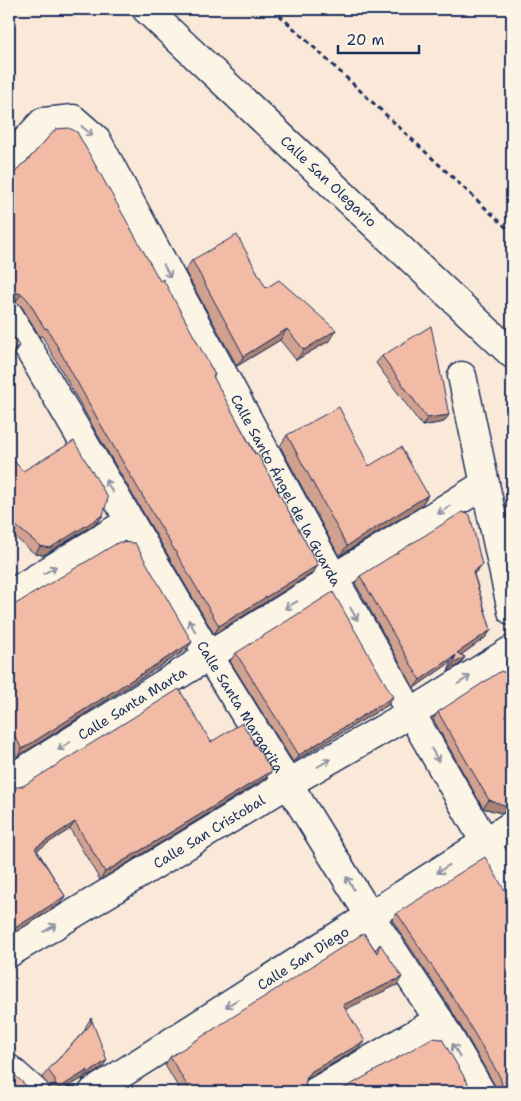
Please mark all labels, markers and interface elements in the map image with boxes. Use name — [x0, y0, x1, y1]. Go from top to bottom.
scale bar — [338, 22, 420, 54]
text: 20 m — [346, 30, 385, 50]
one-way arrow — [80, 125, 93, 137]
street label: Calle San Olegario — [277, 132, 380, 231]
one-way arrow — [162, 264, 172, 279]
street label: Calle Santo Ángel de la Guarda — [227, 391, 345, 589]
one-way arrow — [104, 479, 114, 493]
one-way arrow — [438, 506, 452, 516]
one-way arrow — [43, 564, 57, 574]
one-way arrow — [285, 601, 299, 611]
one-way arrow — [349, 606, 359, 620]
one-way arrow — [186, 619, 196, 633]
street label: Calle Santa Margarita — [193, 638, 288, 776]
street label: Calle Santa Marta — [74, 663, 190, 744]
one-way arrow — [457, 675, 471, 685]
one-way arrow — [57, 741, 71, 751]
one-way arrow — [430, 747, 440, 761]
one-way arrow — [317, 757, 331, 767]
street label: Calle San Cristobal — [150, 790, 269, 872]
one-way arrow — [436, 864, 450, 874]
one-way arrow — [345, 877, 355, 891]
street label: Calle San Diego — [254, 922, 352, 994]
one-way arrow — [43, 923, 57, 933]
one-way arrow — [226, 999, 240, 1009]
one-way arrow — [451, 1044, 461, 1058]

